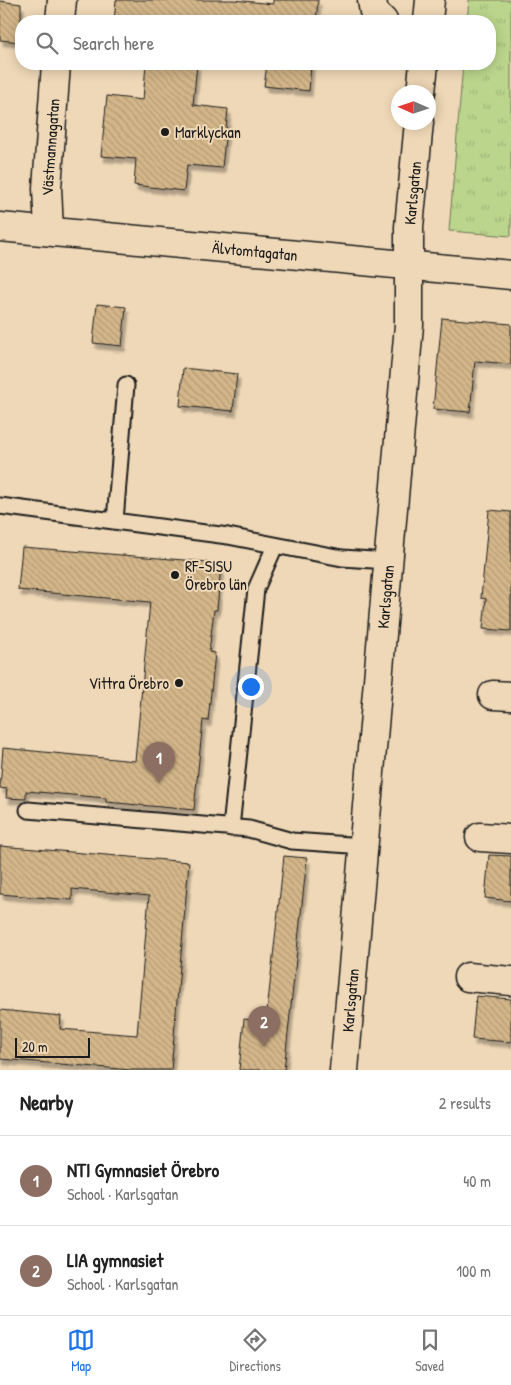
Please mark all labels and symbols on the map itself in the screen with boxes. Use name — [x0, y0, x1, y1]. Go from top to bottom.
north arrow — [391, 85, 436, 130]
street label: Västmannagatan — [36, 98, 64, 196]
place label: Marklyckan — [175, 121, 241, 143]
marker: Marklyckan — [159, 126, 171, 138]
street label: Karlsgatan — [398, 160, 426, 226]
street label: Älvtomtagatan — [211, 236, 299, 266]
place label: RF-SISU Örebro län — [185, 555, 247, 595]
street label: Karlsgatan — [372, 564, 399, 629]
marker: RF-SISU Örebro län — [169, 569, 181, 581]
place label: Vittra Örebro — [89, 672, 170, 694]
your location — [238, 674, 264, 700]
marker: Vittra Örebro — [173, 677, 185, 689]
pin: 1 — [143, 742, 175, 783]
street label: Karlsgatan — [336, 968, 364, 1033]
pin: 2 — [248, 1006, 280, 1047]
scale bar — [15, 1035, 90, 1058]

